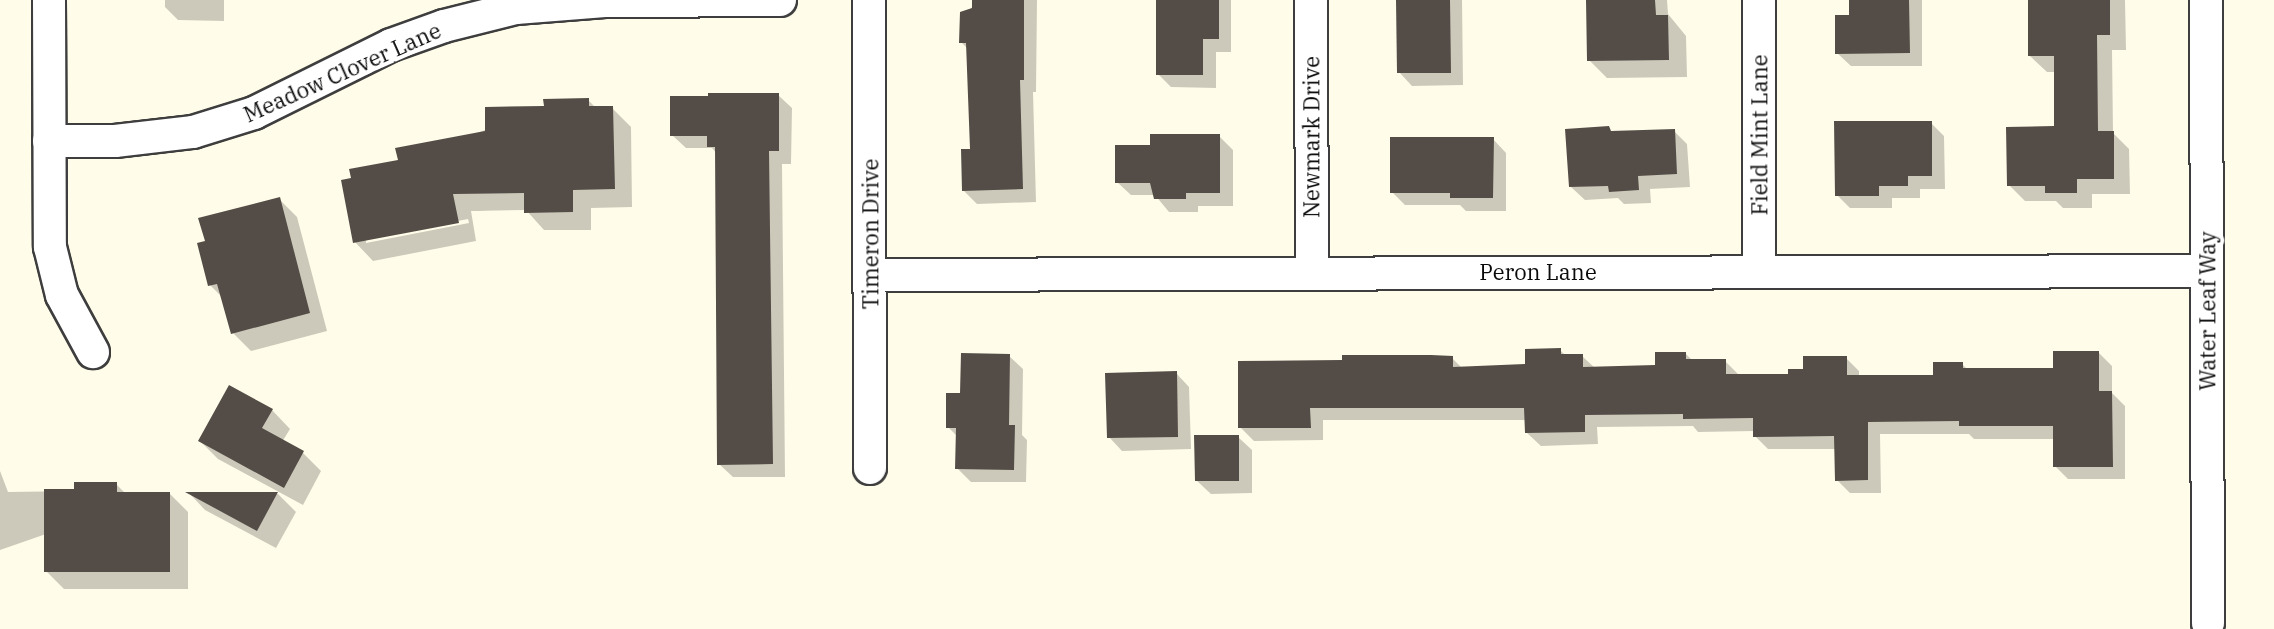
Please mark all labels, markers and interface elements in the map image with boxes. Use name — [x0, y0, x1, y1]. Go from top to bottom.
street label: Meadow Clover Lane — [239, 17, 445, 127]
street label: Field Mint Lane — [1746, 55, 1772, 215]
street label: Newmark Drive — [1298, 56, 1324, 218]
street label: Timeron Drive — [857, 159, 883, 309]
street label: Water Leaf Way — [2194, 231, 2220, 391]
street label: Peron Lane — [1479, 259, 1597, 285]

